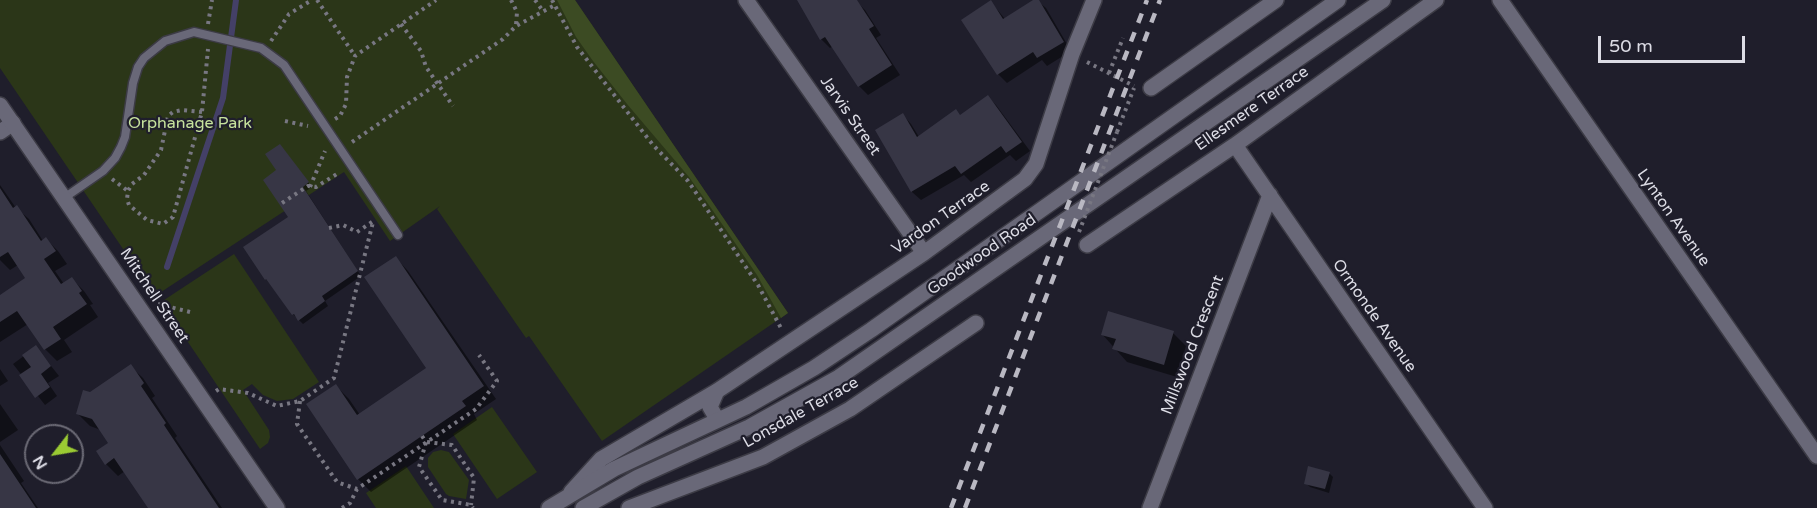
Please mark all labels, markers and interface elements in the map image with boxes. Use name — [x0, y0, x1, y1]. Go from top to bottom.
scale bar — [1601, 24, 1748, 62]
text: 50 m — [1609, 35, 1653, 57]
street label: Ellesmere Terrace — [1191, 63, 1313, 155]
street label: Jarvis Street — [816, 73, 884, 159]
park label: Orphanage Park — [128, 114, 252, 134]
street label: Lynton Avenue — [1632, 166, 1714, 270]
street label: Vardon Terrace — [888, 177, 994, 259]
street label: Goodwood Road — [924, 210, 1040, 300]
street label: Mitchell Street — [115, 245, 193, 347]
street label: Ormonde Avenue — [1328, 256, 1420, 376]
street label: Millswood Crescent — [1158, 272, 1228, 418]
street label: Lonsdale Terrace — [740, 373, 862, 453]
north arrow — [24, 424, 84, 484]
text: N — [28, 452, 52, 473]

